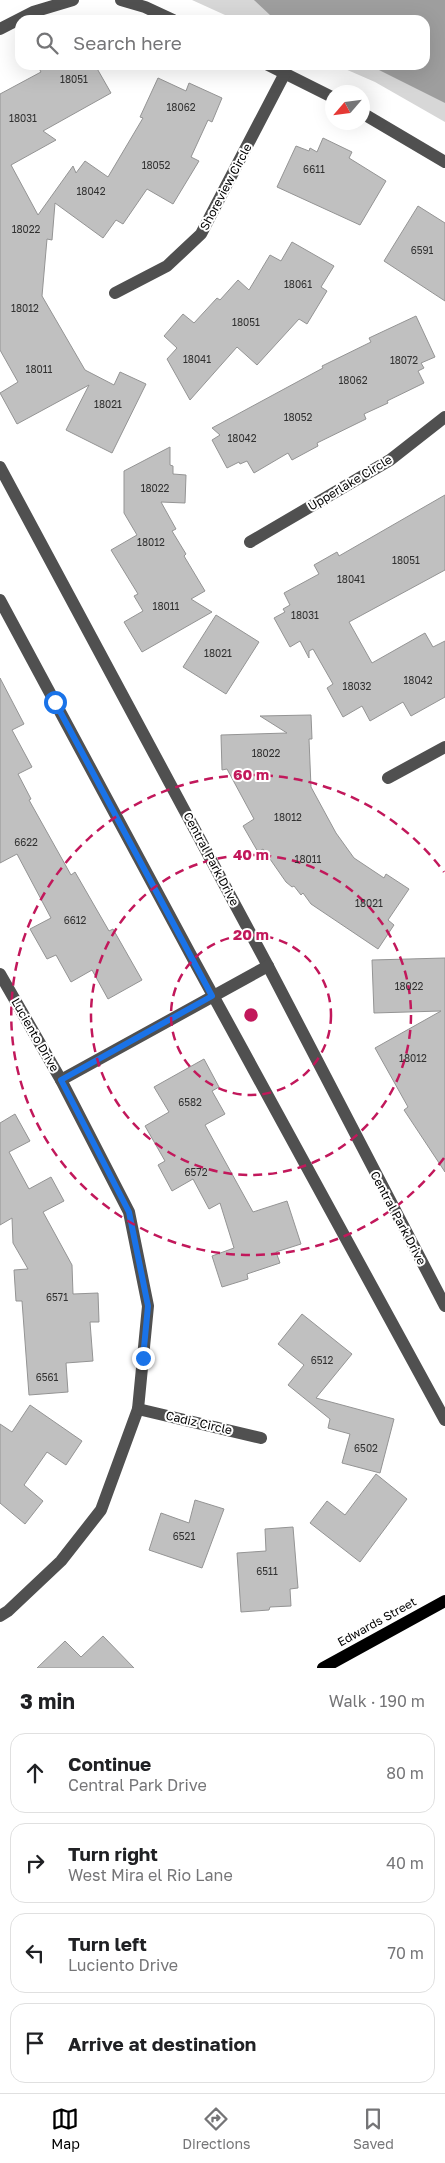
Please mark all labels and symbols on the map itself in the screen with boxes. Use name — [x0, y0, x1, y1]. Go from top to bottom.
house number: 18051 — [60, 73, 88, 85]
north arrow — [325, 85, 370, 130]
house number: 18062 — [167, 101, 196, 113]
house number: 18031 — [9, 112, 37, 124]
street label: Shoreview Circle — [196, 141, 255, 233]
house number: 18052 — [142, 159, 171, 171]
house number: 6611 — [303, 163, 325, 175]
house number: 18042 — [76, 185, 106, 197]
house number: 18022 — [12, 223, 41, 235]
house number: 6591 — [411, 244, 434, 256]
house number: 18061 — [284, 278, 312, 290]
house number: 18012 — [11, 302, 39, 314]
house number: 18051 — [232, 316, 260, 328]
house number: 18041 — [183, 353, 211, 365]
house number: 18072 — [390, 354, 418, 366]
house number: 18011 — [26, 363, 53, 375]
house number: 18062 — [339, 374, 368, 386]
house number: 18021 — [94, 398, 122, 410]
house number: 18052 — [284, 411, 313, 423]
house number: 18042 — [227, 432, 257, 444]
street label: Upperlake Circle — [305, 452, 395, 514]
house number: 18022 — [141, 482, 170, 494]
house number: 18012 — [137, 536, 165, 548]
house number: 18051 — [392, 554, 420, 566]
house number: 18041 — [337, 573, 365, 585]
house number: 18011 — [153, 600, 180, 612]
house number: 18031 — [291, 609, 319, 621]
house number: 18021 — [204, 647, 232, 659]
house number: 18042 — [403, 674, 433, 686]
house number: 18032 — [343, 680, 372, 692]
route start — [44, 691, 67, 714]
house number: 18022 — [252, 747, 281, 759]
text: 60 m — [233, 765, 269, 783]
street label: Central Park Drive — [180, 809, 243, 908]
house number: 18012 — [274, 811, 302, 823]
house number: 6622 — [14, 836, 38, 848]
text: 40 m — [233, 845, 269, 863]
house number: 18011 — [295, 853, 322, 865]
house number: 18021 — [355, 897, 383, 909]
house number: 6612 — [64, 914, 87, 926]
text: 20 m — [233, 925, 269, 943]
house number: 18022 — [395, 980, 424, 992]
street label: Luciento Drive — [8, 995, 63, 1074]
centre of rings — [242, 1006, 260, 1024]
house number: 18012 — [399, 1052, 427, 1064]
house number: 6582 — [178, 1096, 202, 1108]
house number: 6572 — [185, 1166, 208, 1178]
street label: Central Park Drive — [367, 1168, 430, 1267]
house number: 6571 — [46, 1291, 68, 1303]
route end — [132, 1347, 155, 1370]
house number: 6512 — [311, 1354, 333, 1366]
house number: 6561 — [36, 1371, 59, 1383]
street label: Cadiz Circle — [164, 1408, 234, 1437]
house number: 6502 — [354, 1442, 378, 1454]
house number: 6521 — [173, 1530, 195, 1542]
house number: 6511 — [256, 1565, 278, 1577]
street label: Edwards Street — [335, 1594, 419, 1649]

